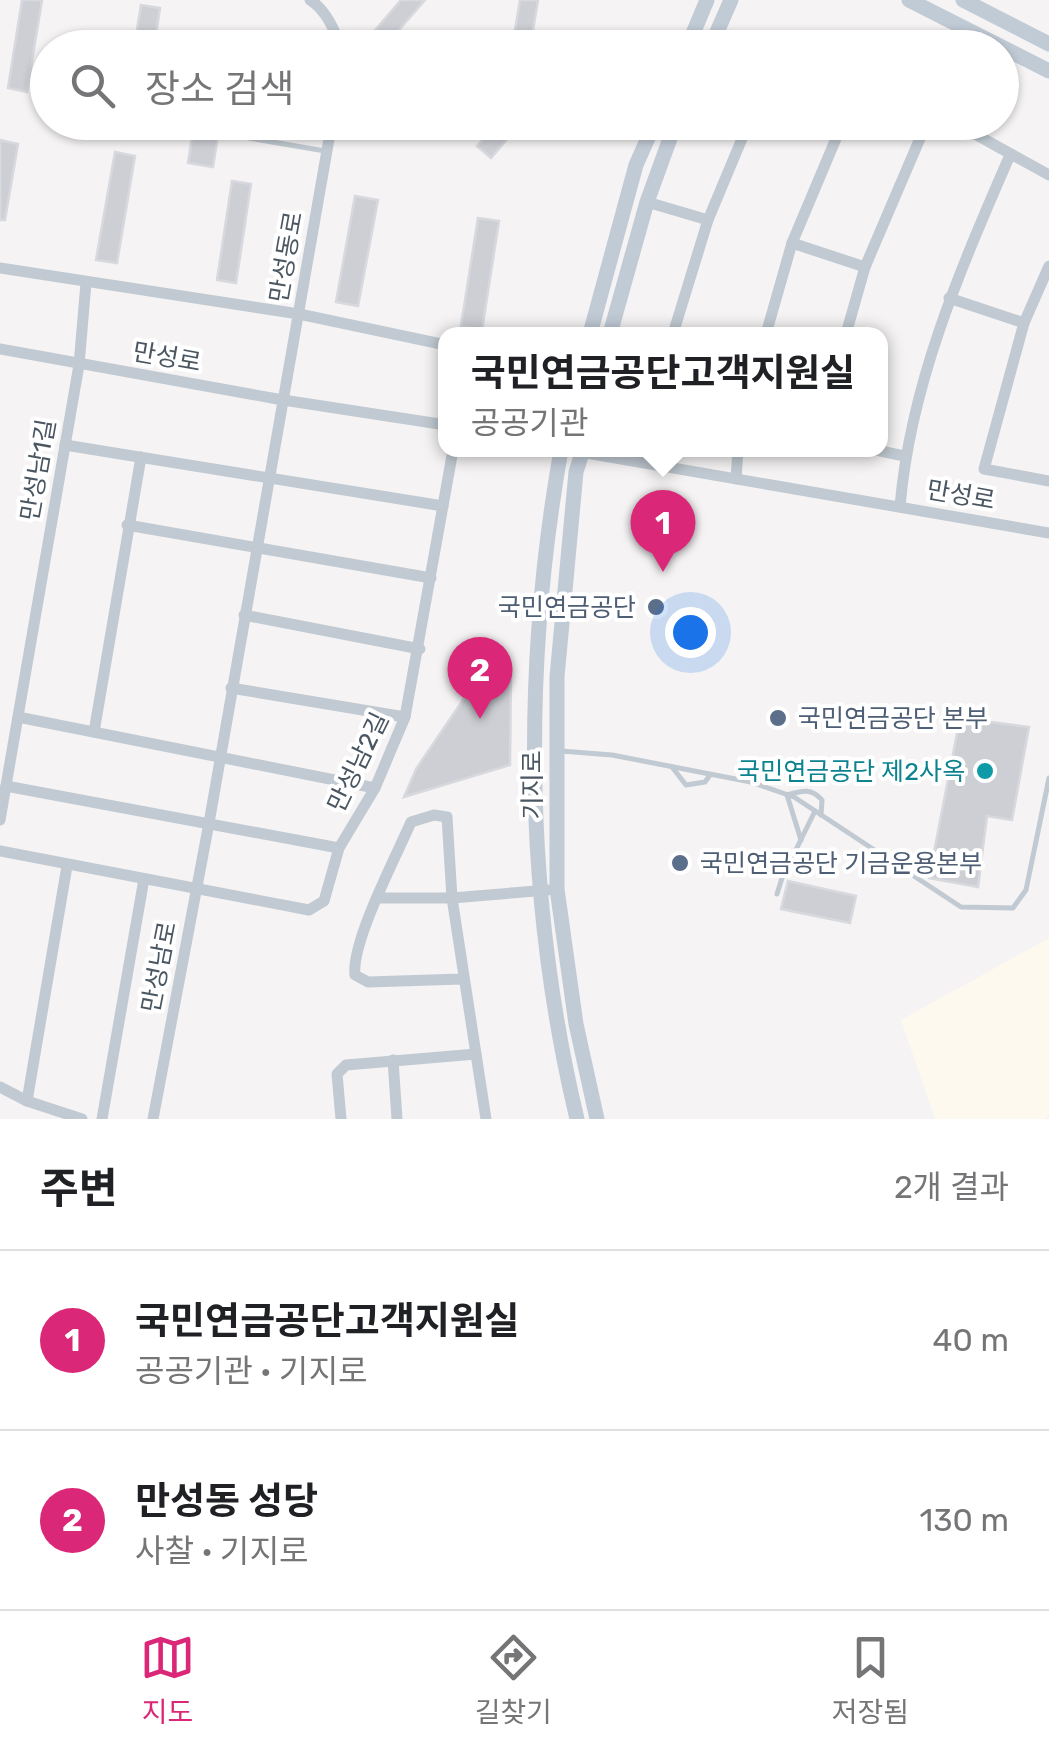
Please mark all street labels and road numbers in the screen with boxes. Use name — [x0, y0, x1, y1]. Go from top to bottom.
street label: 만성동로 — [264, 209, 308, 305]
street label: 만성로 — [130, 337, 204, 377]
street label: 만성남1길 — [15, 417, 61, 523]
street label: 만성로 — [924, 475, 998, 515]
street label: 만성남2길 — [322, 708, 394, 816]
street label: 기지로 — [518, 750, 547, 820]
street label: 만성남로 — [136, 919, 182, 1015]

